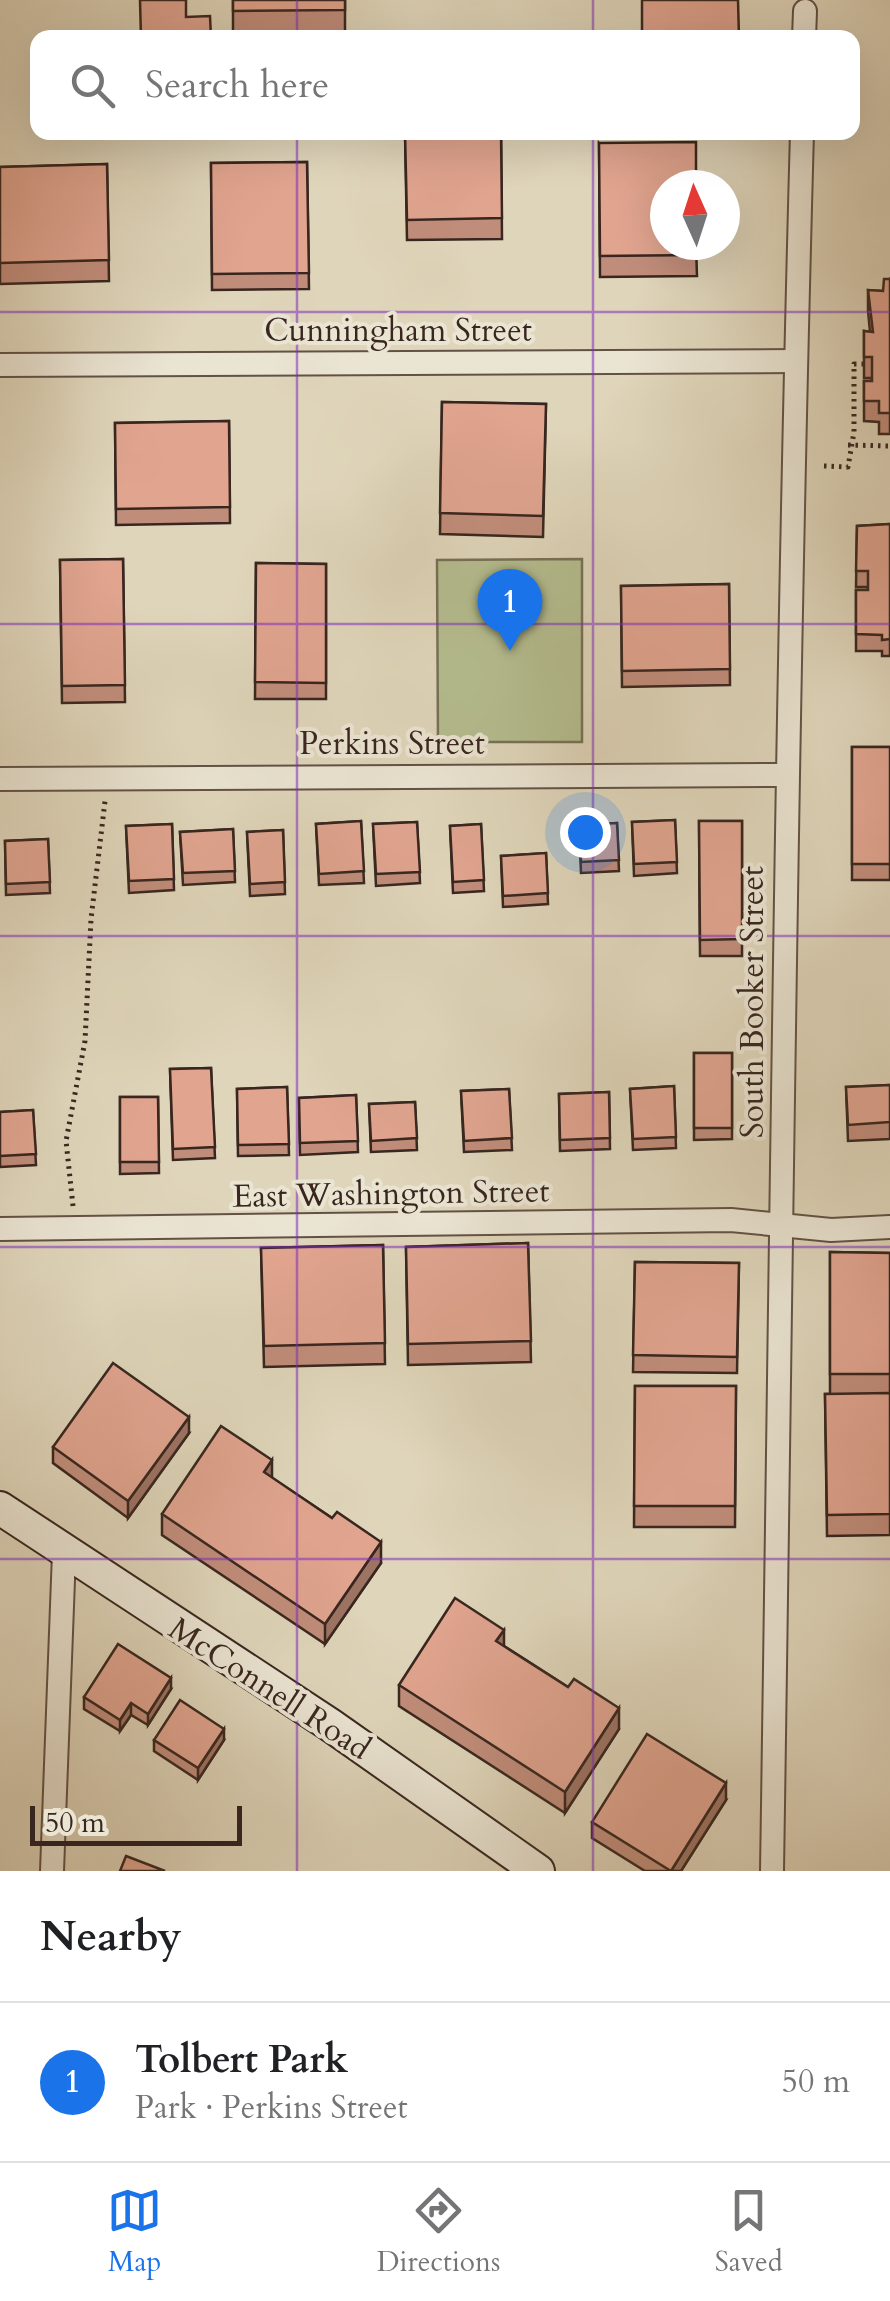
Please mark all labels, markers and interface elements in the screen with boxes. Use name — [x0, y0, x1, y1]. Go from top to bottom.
search box — [30, 30, 860, 140]
icon: search — [65, 58, 120, 113]
text: Search here — [145, 59, 329, 111]
north arrow — [650, 170, 740, 260]
street label: Cunningham Street — [264, 309, 532, 353]
pin: 1 — [478, 568, 542, 651]
street label: Perkins Street — [299, 722, 485, 766]
your location — [560, 807, 611, 858]
street label: South Booker Street — [731, 866, 775, 1138]
street label: East Washington Street — [232, 1169, 550, 1219]
street label: McConnell Road — [160, 1607, 379, 1771]
scale bar — [30, 1801, 242, 1846]
text: 50 m — [45, 1804, 105, 1842]
text: Nearby — [40, 1908, 182, 1965]
text: Tolbert Park — [135, 2034, 348, 2086]
text: 1 — [64, 2060, 81, 2104]
text: 50 m — [782, 2060, 850, 2104]
text: Park · Perkins Street — [135, 2086, 408, 2130]
tab: Map — [107, 2183, 162, 2281]
tab: Directions — [377, 2183, 500, 2281]
tab: Saved — [715, 2183, 783, 2281]

